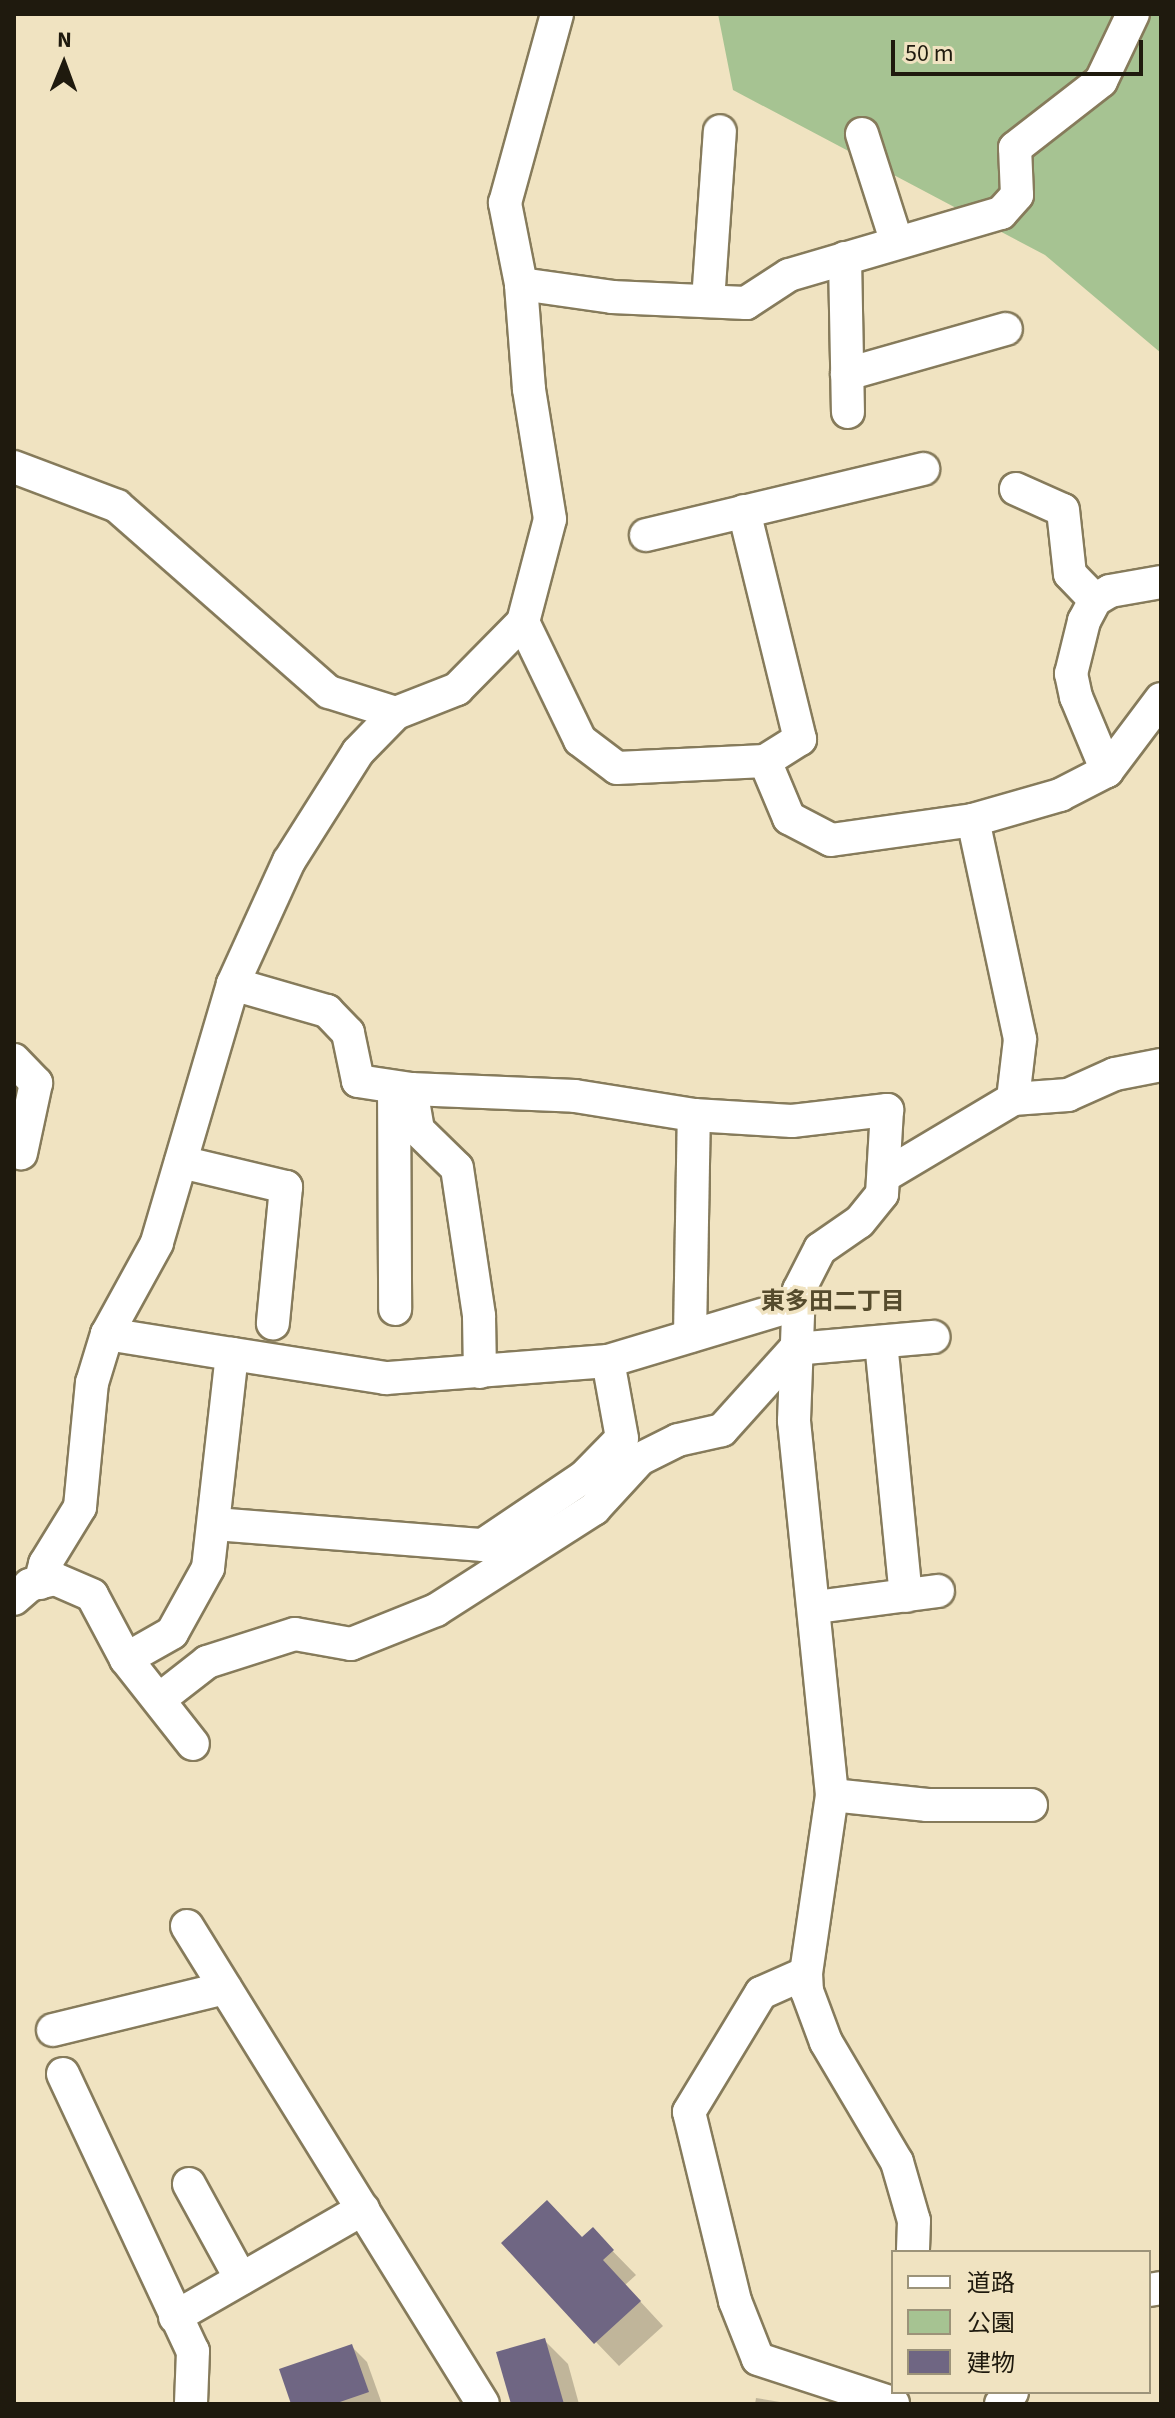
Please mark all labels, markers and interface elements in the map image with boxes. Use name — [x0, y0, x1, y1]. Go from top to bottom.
north arrow — [24, 24, 104, 104]
text: N — [57, 24, 72, 56]
scale bar — [895, 24, 1147, 74]
text: 50 m — [905, 36, 954, 71]
district label: 東多田二丁目 — [761, 1288, 905, 1316]
legend — [891, 2250, 1151, 2394]
text: 道路 — [967, 2266, 1015, 2301]
text: 公園 — [967, 2306, 1015, 2341]
text: 建物 — [967, 2346, 1015, 2381]

